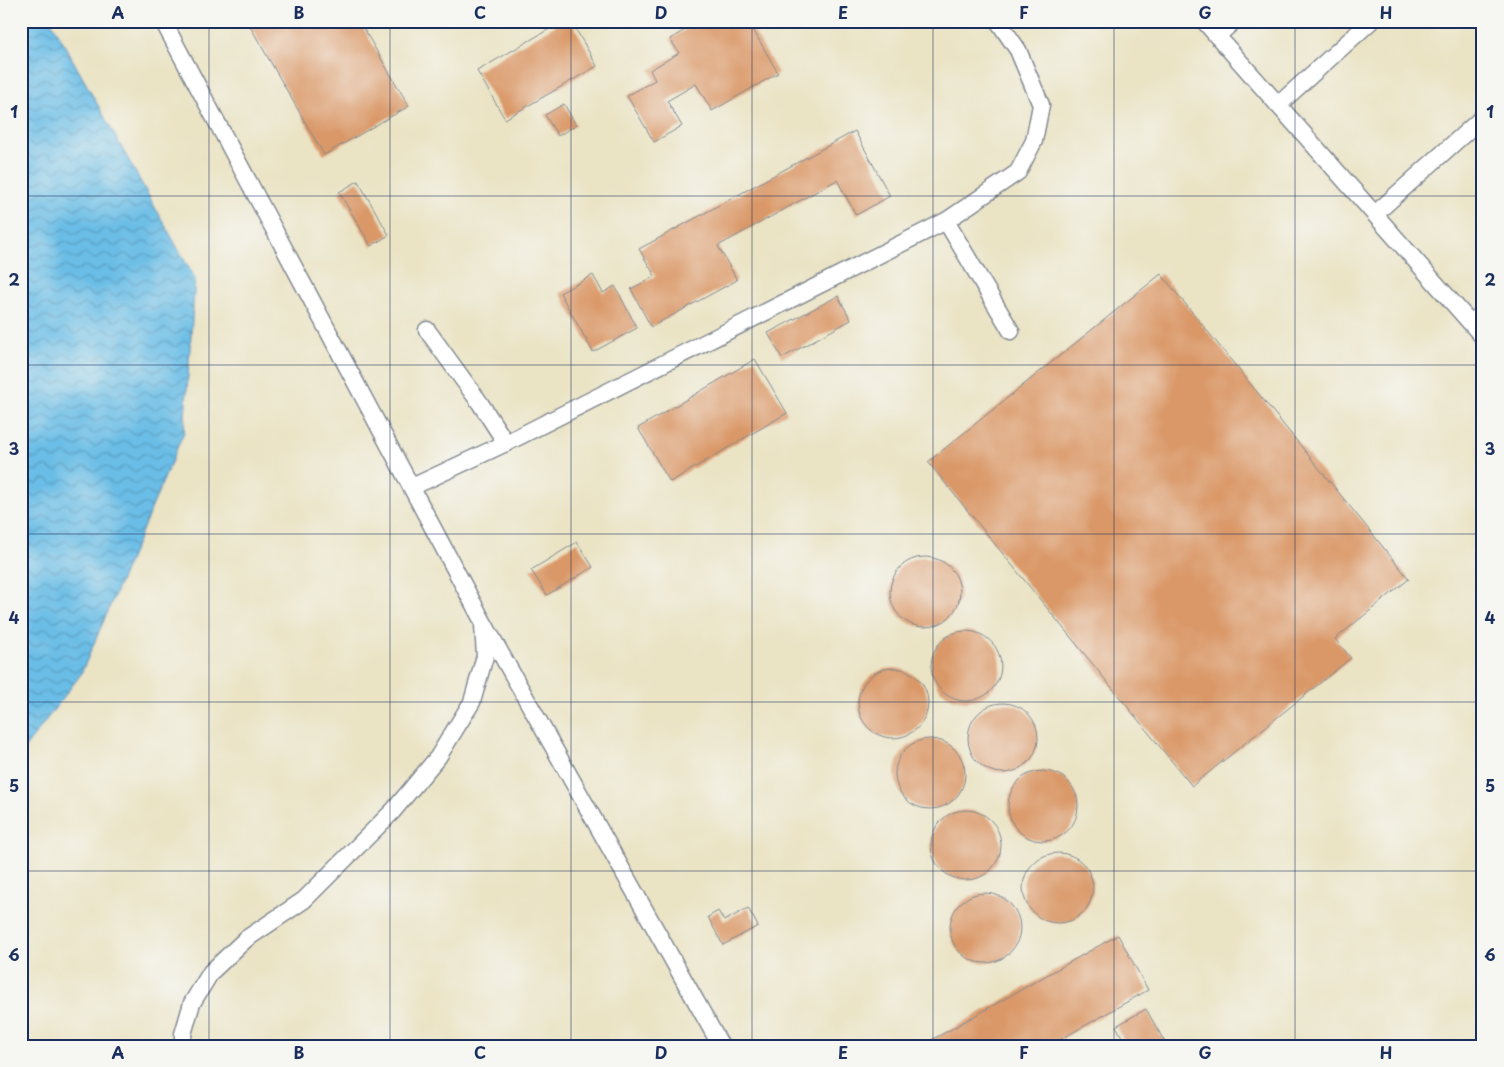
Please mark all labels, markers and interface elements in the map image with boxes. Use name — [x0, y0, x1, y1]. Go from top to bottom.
text: A — [112, 0, 125, 24]
text: B — [294, 0, 305, 24]
text: C — [474, 0, 486, 24]
text: D — [655, 0, 667, 24]
text: E — [838, 0, 848, 24]
text: F — [1019, 0, 1029, 24]
text: G — [1198, 0, 1212, 24]
text: H — [1380, 0, 1392, 24]
text: 1 — [10, 99, 18, 123]
text: 1 — [1486, 99, 1494, 123]
text: 2 — [8, 267, 20, 291]
text: 2 — [1484, 267, 1496, 291]
text: 3 — [9, 436, 19, 460]
text: 3 — [1485, 436, 1495, 460]
text: 4 — [9, 605, 20, 629]
text: 4 — [1485, 605, 1496, 629]
text: 5 — [9, 773, 19, 797]
text: 5 — [1485, 773, 1495, 797]
text: 6 — [8, 942, 20, 966]
text: 6 — [1484, 942, 1496, 966]
text: A — [112, 1040, 125, 1064]
text: B — [294, 1040, 305, 1064]
text: C — [474, 1040, 486, 1064]
text: D — [655, 1040, 667, 1064]
text: E — [838, 1040, 848, 1064]
text: F — [1019, 1040, 1029, 1064]
text: G — [1198, 1040, 1212, 1064]
text: H — [1380, 1040, 1392, 1064]

